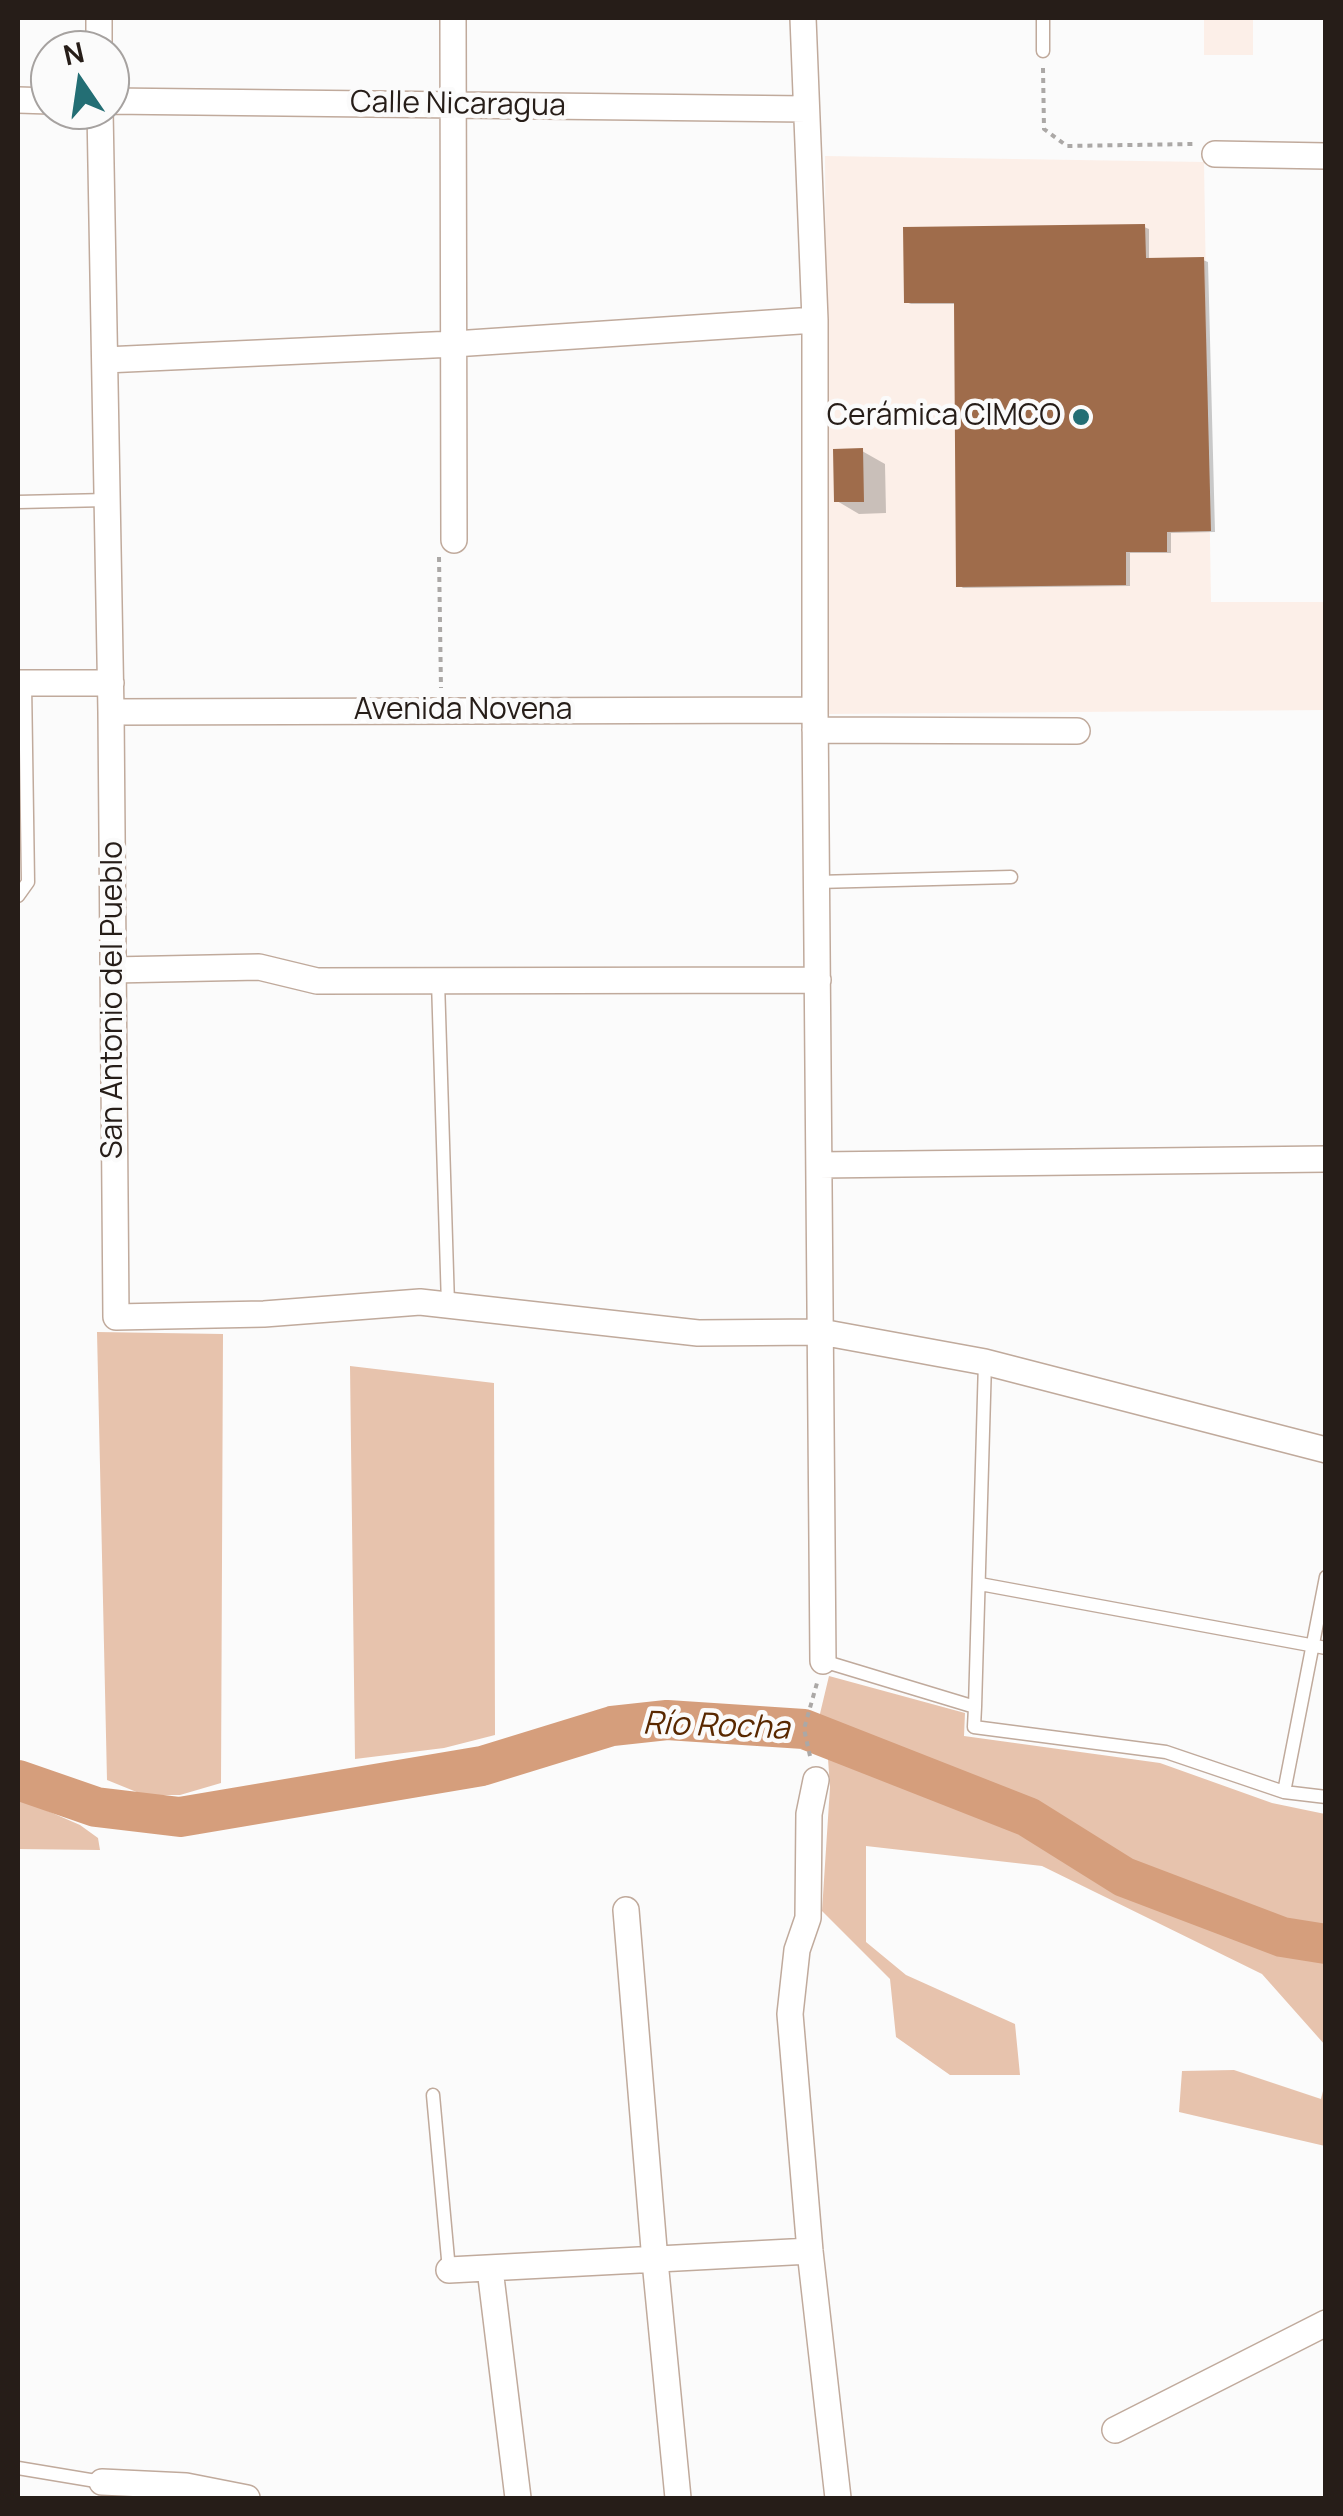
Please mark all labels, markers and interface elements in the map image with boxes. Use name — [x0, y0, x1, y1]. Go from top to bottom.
north arrow — [30, 30, 130, 130]
text: N — [60, 32, 88, 73]
street label: Calle Nicaragua — [350, 85, 566, 125]
place label: Cerámica CIMCO — [827, 399, 1061, 435]
marker: Cerámica CIMCO — [1070, 406, 1092, 428]
street label: Avenida Novena — [354, 693, 572, 729]
street label: San Antonio del Pueblo — [96, 841, 132, 1159]
water label: Río Rocha — [642, 1705, 790, 1749]

